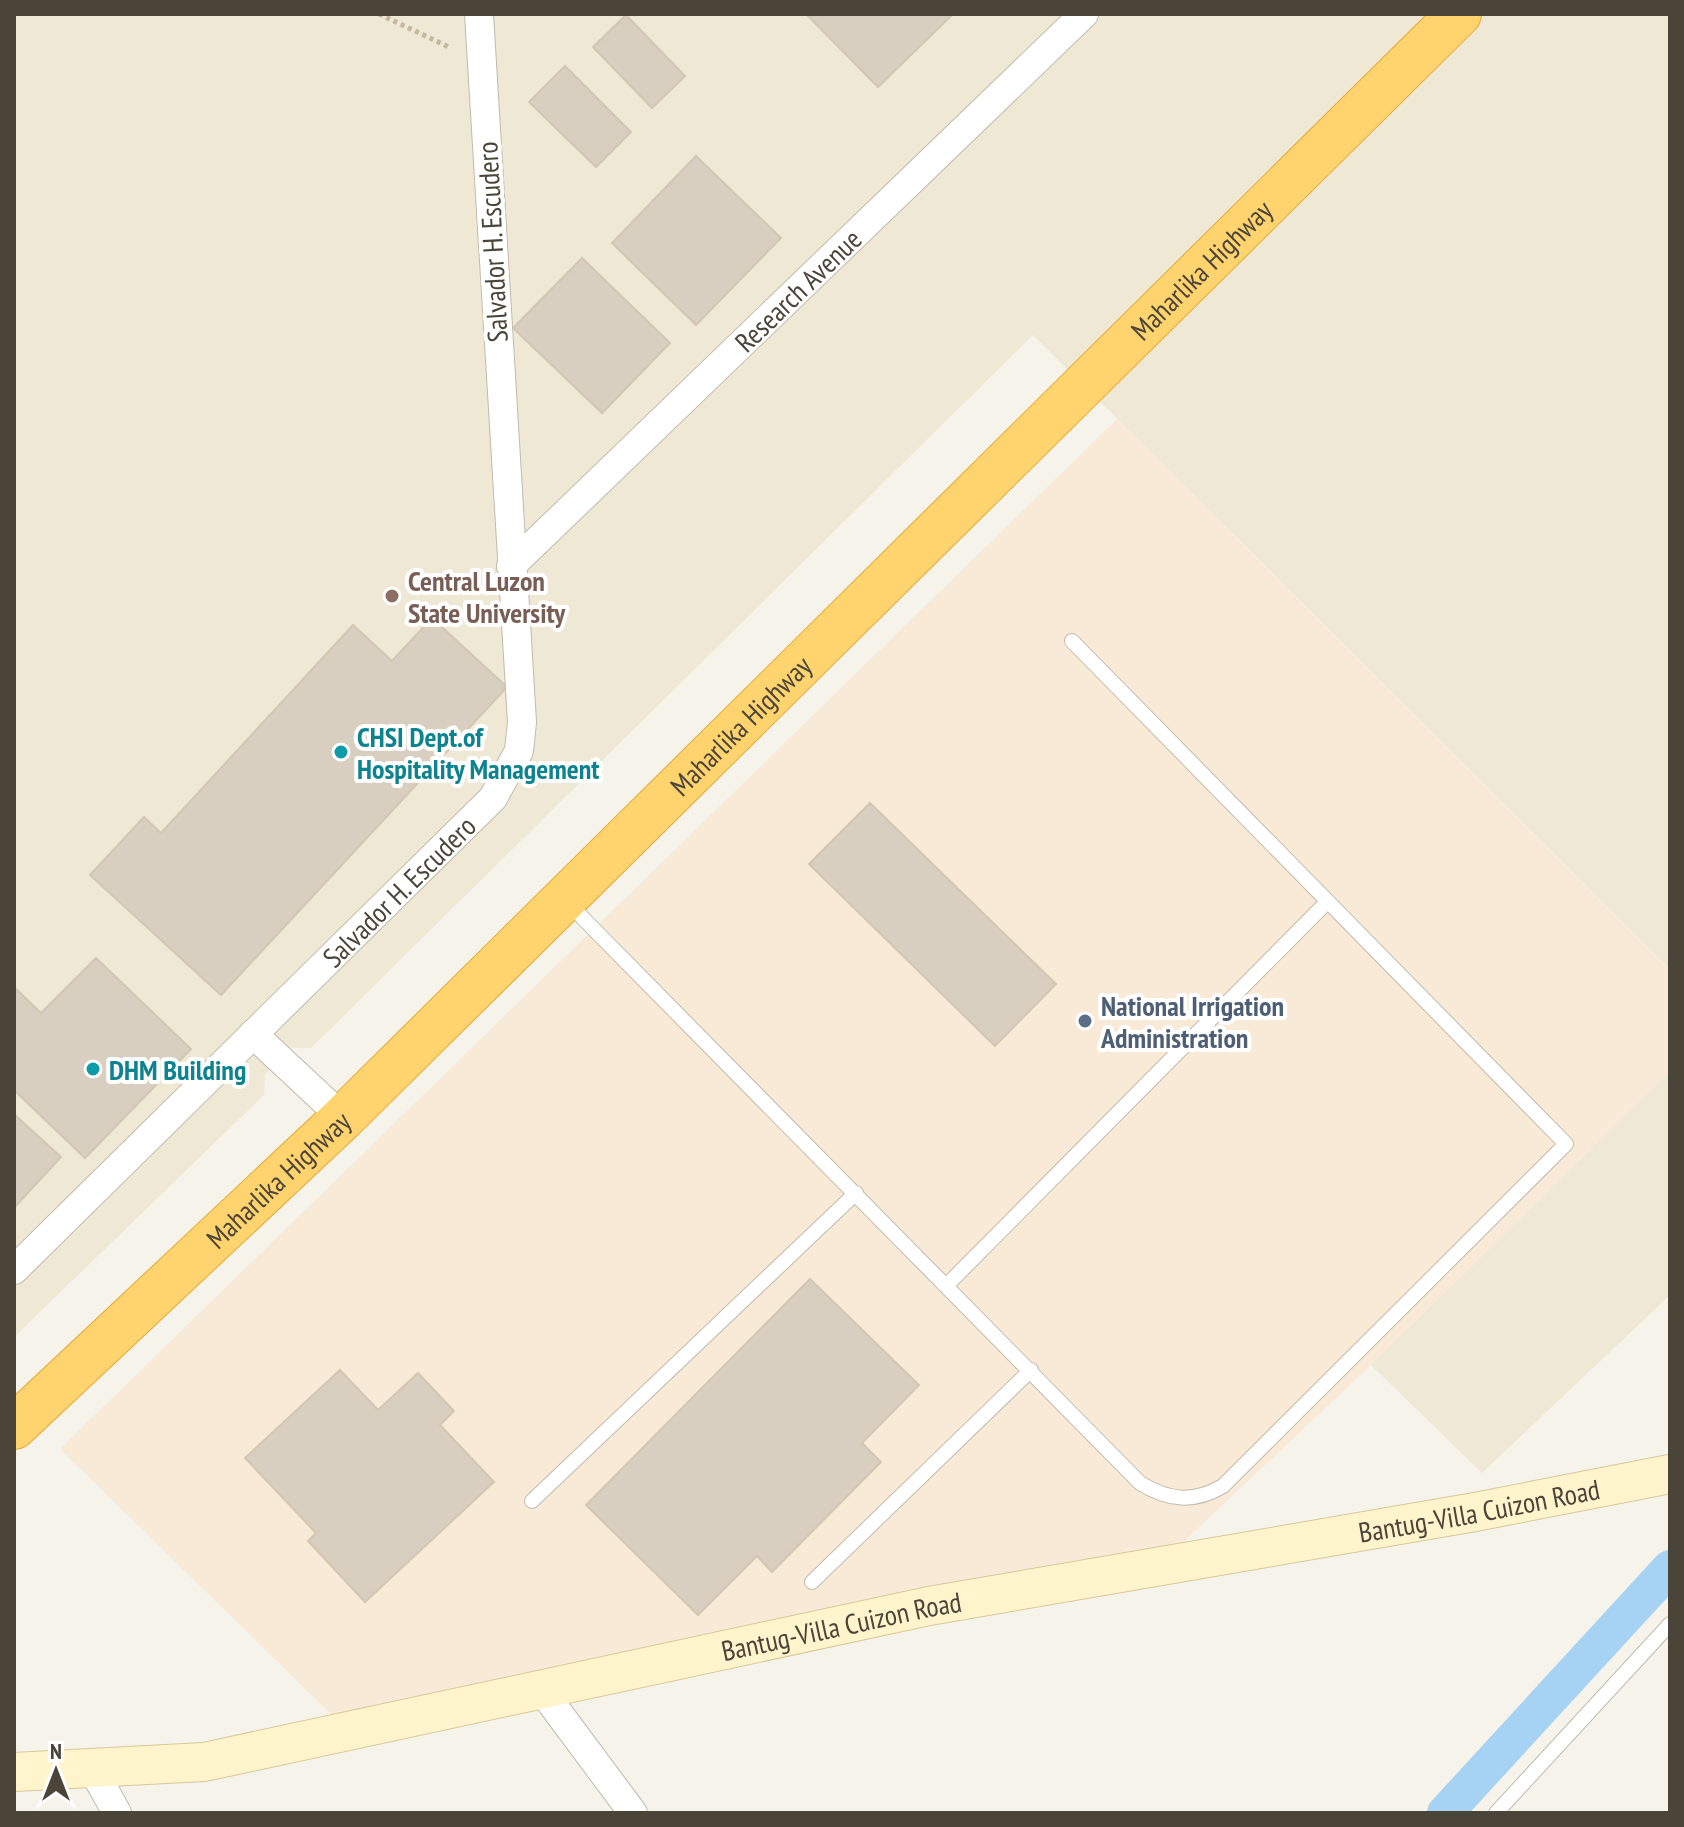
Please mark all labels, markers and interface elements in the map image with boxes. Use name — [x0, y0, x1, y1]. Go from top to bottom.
street label: Salvador H. Escudero — [468, 141, 516, 343]
street label: Maharlika Highway — [1122, 191, 1280, 347]
street label: Research Avenue — [726, 220, 869, 359]
place label: Central Luzon State University — [408, 562, 566, 631]
marker: Central Luzon State University — [383, 587, 401, 605]
street label: Maharlika Highway — [661, 647, 819, 803]
place label: CHSI Dept.of Hospitality Management — [357, 718, 599, 787]
marker: CHSI Dept.of Hospitality Management — [332, 743, 350, 761]
street label: Salvador H. Escudero — [314, 807, 483, 975]
place label: National Irrigation Administration — [1100, 987, 1284, 1056]
marker: National Irrigation Administration — [1076, 1012, 1094, 1030]
place label: DHM Building — [109, 1051, 246, 1088]
marker: DHM Building — [84, 1060, 102, 1078]
street label: Maharlika Highway — [198, 1102, 358, 1256]
street label: Bantug-Villa Cuizon Road — [1355, 1470, 1603, 1550]
street label: Bantug-Villa Cuizon Road — [718, 1582, 964, 1669]
north arrow — [16, 1731, 96, 1811]
text: N — [50, 1737, 62, 1765]

